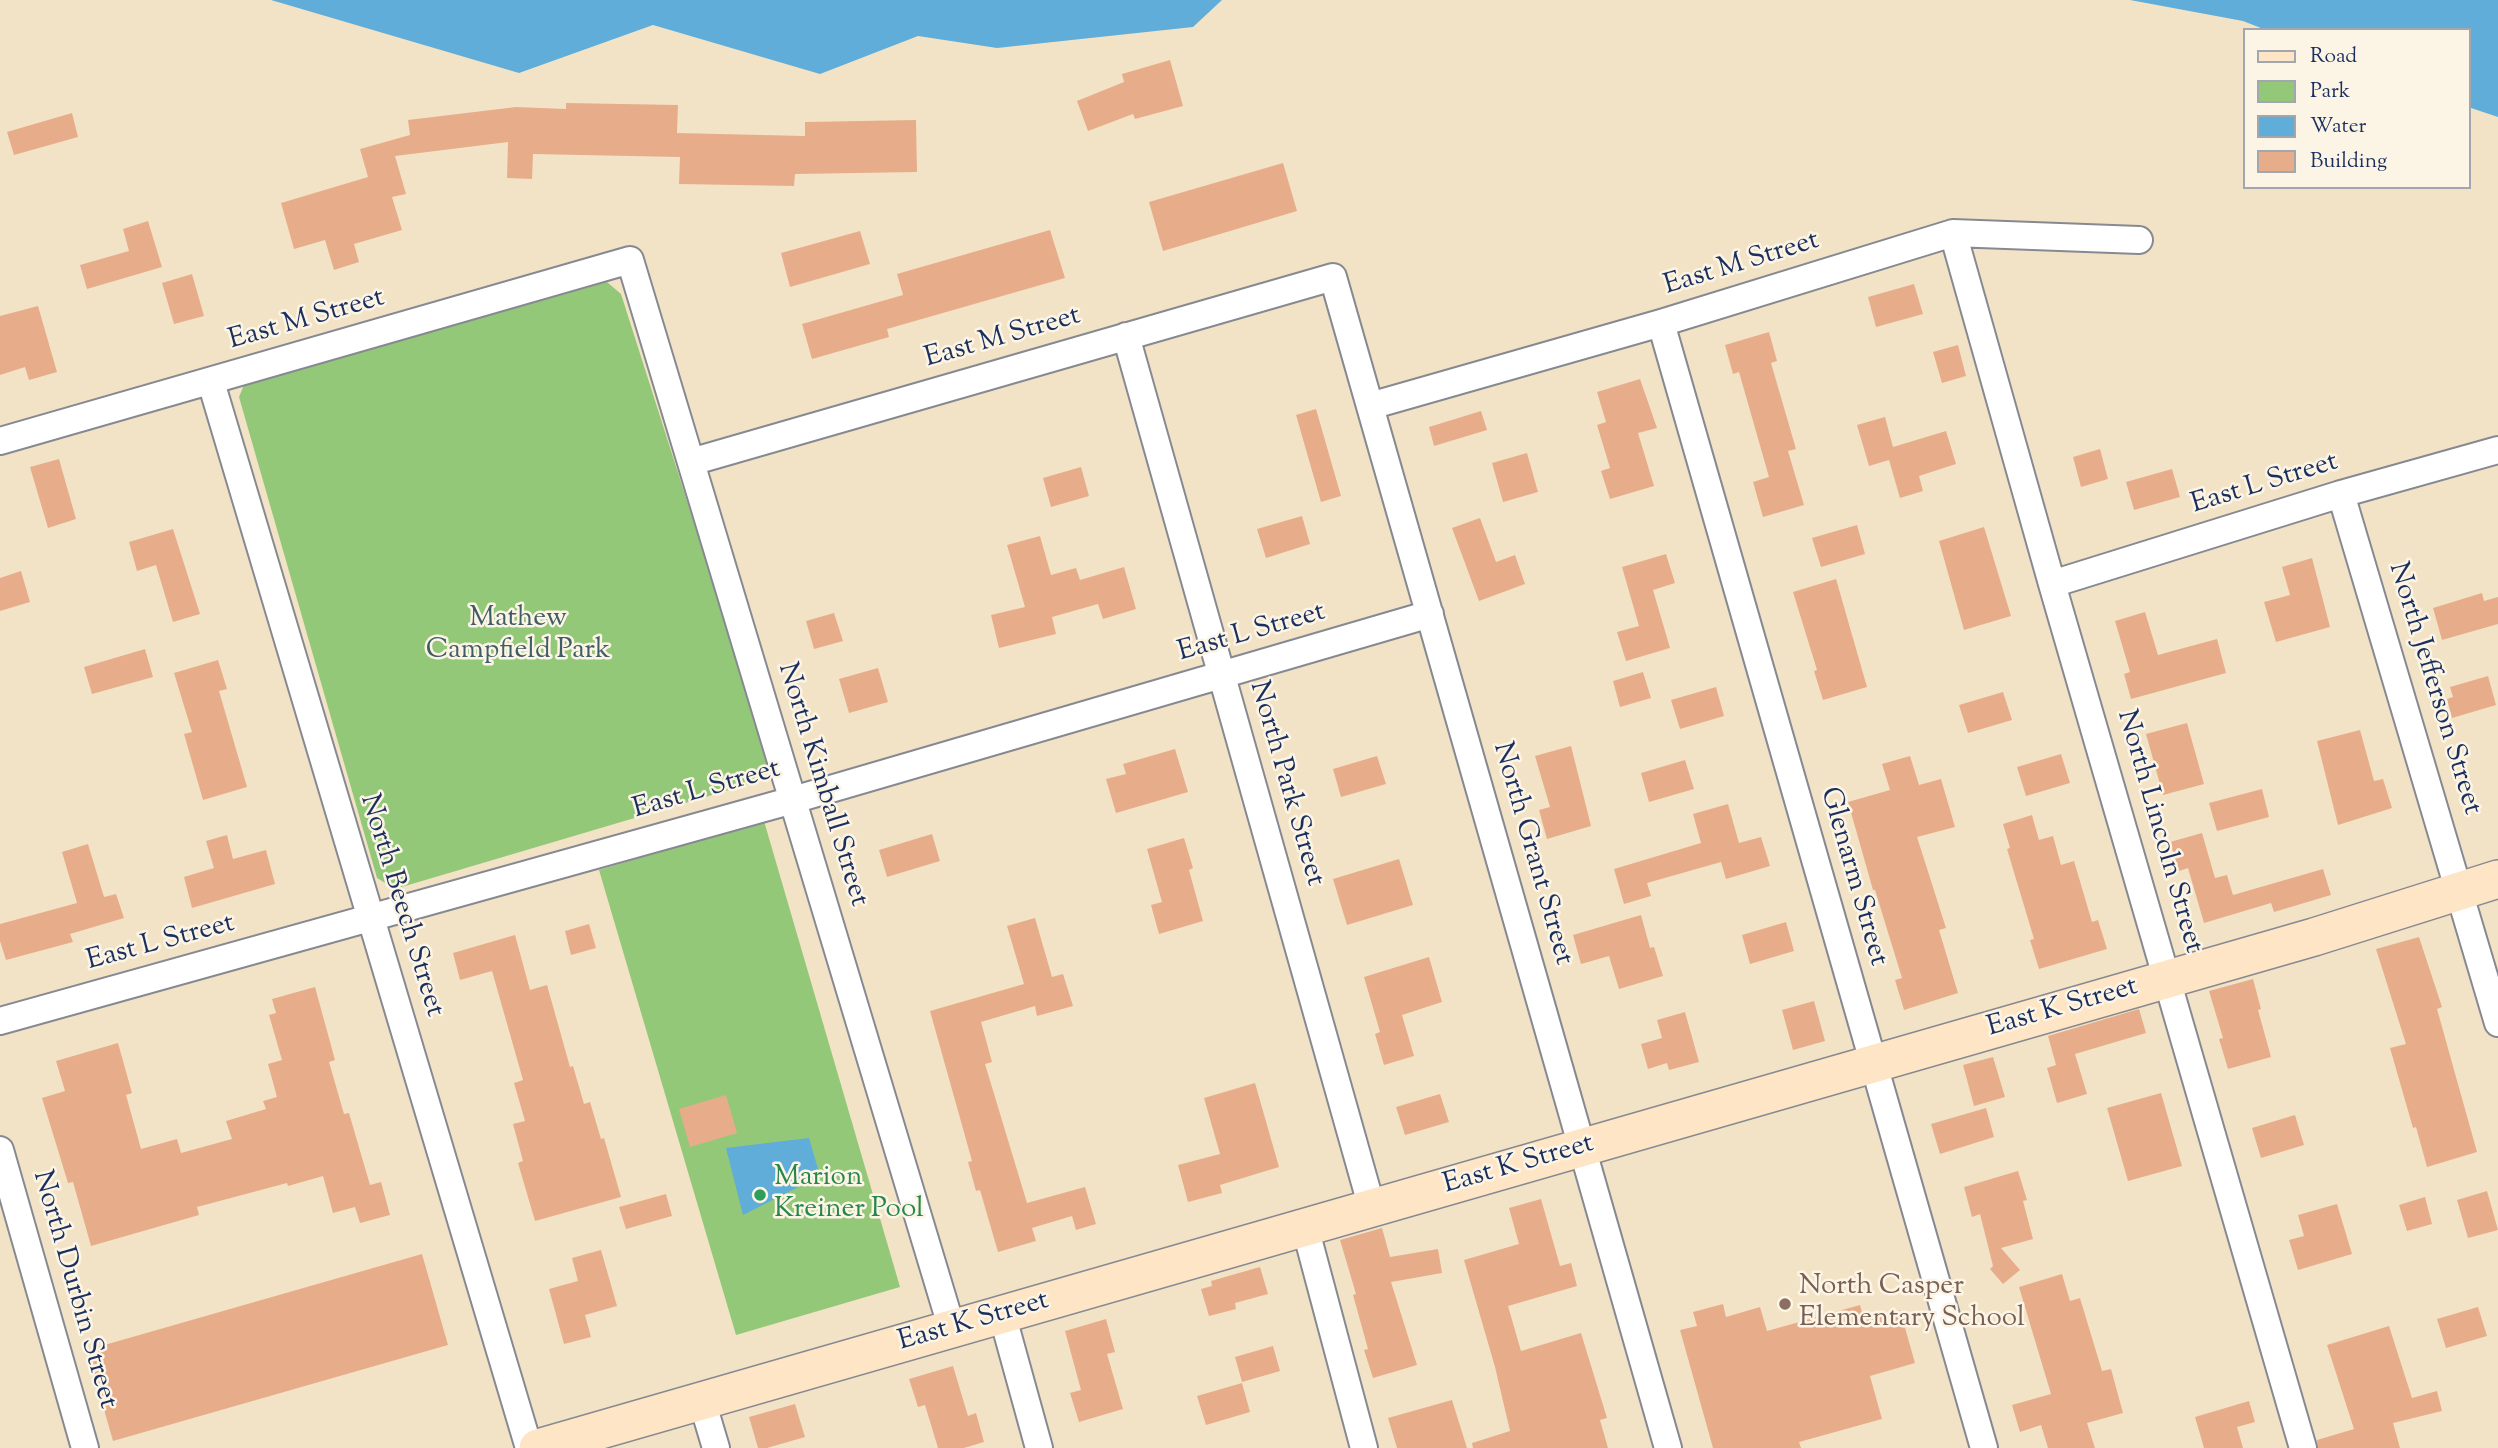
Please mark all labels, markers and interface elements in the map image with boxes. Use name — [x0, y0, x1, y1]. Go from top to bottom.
legend — [2242, 28, 2470, 189]
text: Road — [2310, 42, 2357, 72]
text: Park — [2310, 77, 2350, 107]
text: Water — [2310, 112, 2366, 142]
text: Building — [2310, 147, 2387, 177]
street label: East M Street — [1660, 225, 1824, 305]
street label: East M Street — [225, 283, 389, 359]
street label: East M Street — [921, 301, 1085, 377]
street label: East L Street — [2188, 447, 2342, 523]
street label: North Jefferson Street — [2379, 559, 2487, 819]
street label: East L Street — [1175, 597, 1329, 671]
park label: Mathew Campfield Park — [426, 603, 610, 669]
street label: North Kimball Street — [768, 659, 874, 911]
street label: North Park Street — [1240, 678, 1330, 890]
street label: North Lincoln Street — [2107, 707, 2209, 957]
street label: North Grant Street — [1483, 739, 1579, 969]
street label: East L Street — [630, 754, 784, 828]
street label: Glenarm Street — [1810, 784, 1894, 970]
street label: North Beech Street — [350, 791, 450, 1021]
street label: East L Street — [83, 908, 239, 980]
street label: East K Street — [1984, 972, 2142, 1046]
street label: East K Street — [1440, 1129, 1598, 1203]
place label: Marion Kreiner Pool — [774, 1162, 924, 1228]
street label: North Durbin Street — [23, 1167, 123, 1413]
marker: Marion Kreiner Pool — [752, 1187, 768, 1203]
place label: North Casper Elementary School — [1799, 1271, 2025, 1337]
street label: East K Street — [895, 1286, 1053, 1360]
marker: North Casper Elementary School — [1777, 1296, 1793, 1312]

